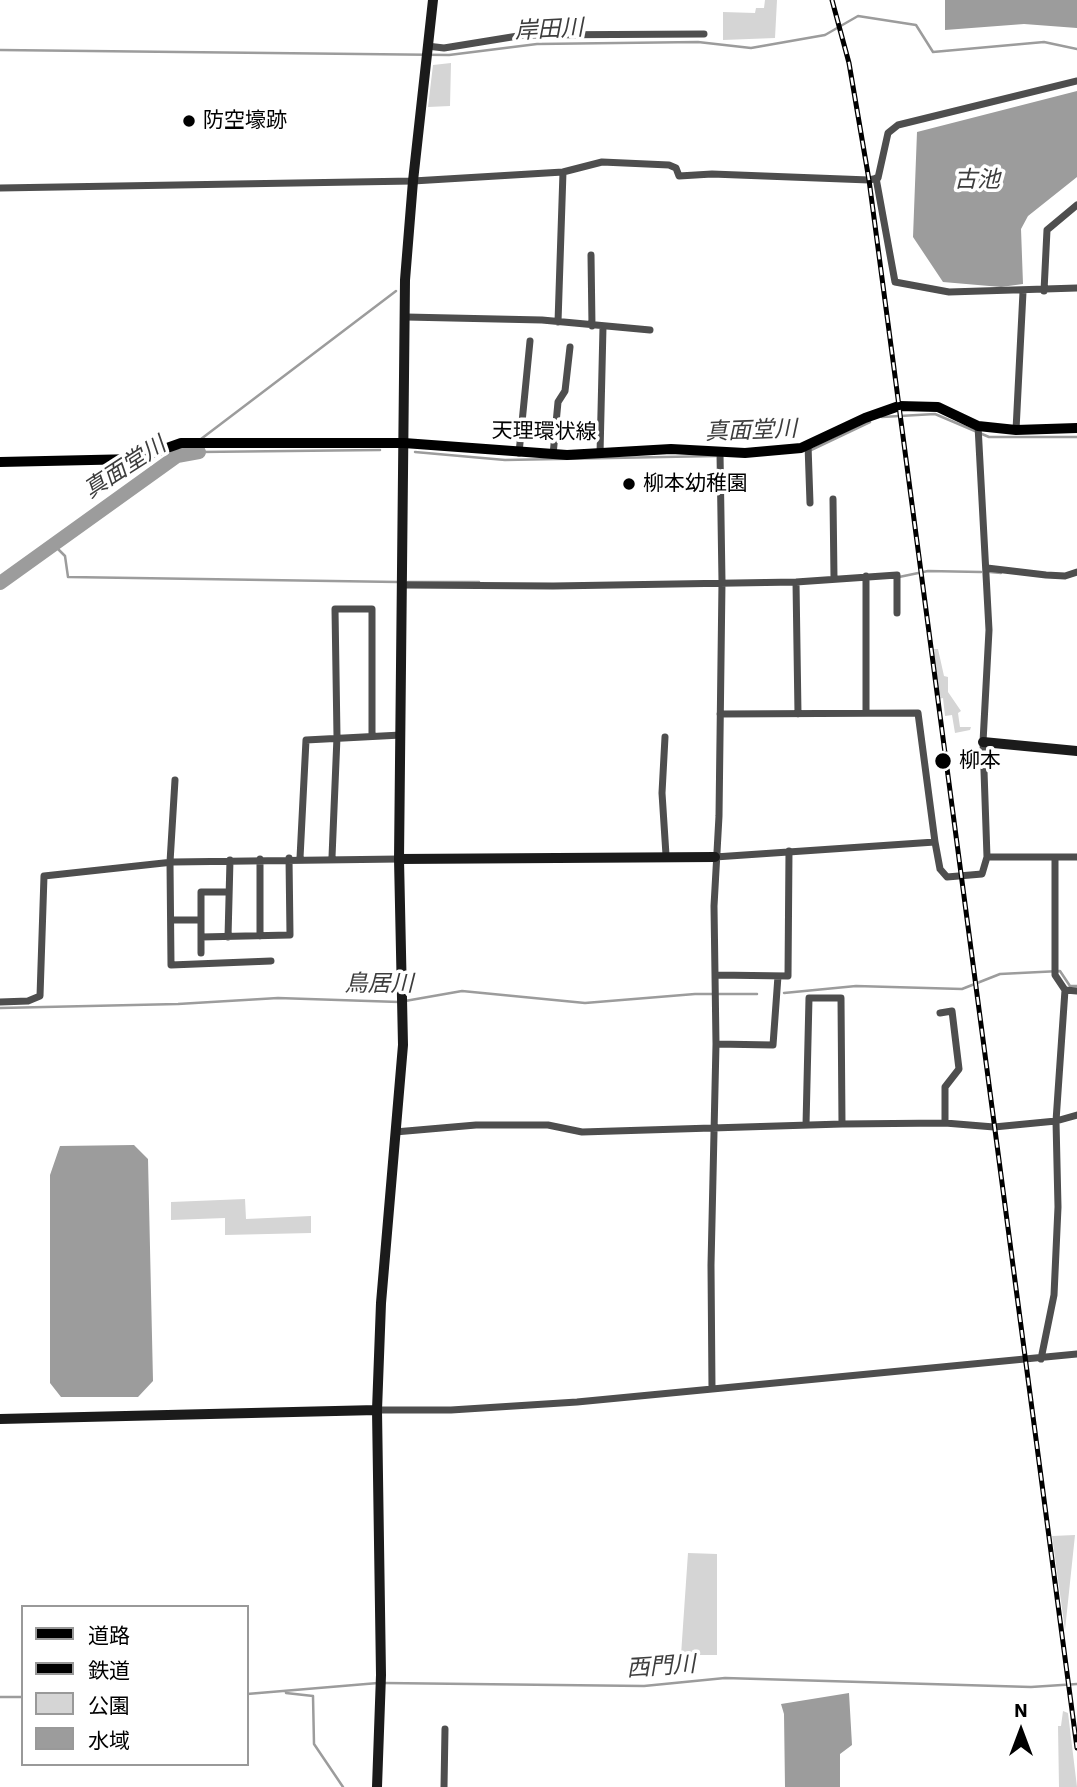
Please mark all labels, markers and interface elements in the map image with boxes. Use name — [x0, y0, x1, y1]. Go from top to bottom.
water label: 岸田川 — [514, 14, 584, 46]
place label: 防空壕跡 — [203, 108, 287, 134]
marker: 防空壕跡 — [181, 113, 197, 129]
water label: 古池 — [954, 166, 1000, 194]
water label: 真面堂川 — [705, 416, 797, 446]
street label: 天理環状線 — [491, 418, 597, 446]
water label: 真面堂川 — [79, 431, 171, 505]
place label: 柳本幼稚園 — [643, 471, 748, 497]
marker: 柳本幼稚園 — [621, 476, 637, 492]
place label: 柳本 — [959, 748, 1001, 774]
marker: 柳本 — [933, 751, 953, 771]
water label: 鳥居川 — [345, 970, 413, 998]
legend — [21, 1605, 248, 1766]
text: 道路 — [88, 1621, 130, 1649]
water label: 西門川 — [626, 1651, 696, 1683]
text: 鉄道 — [88, 1656, 130, 1684]
text: 公園 — [88, 1691, 130, 1719]
north arrow — [986, 1696, 1056, 1766]
text: N — [1014, 1698, 1028, 1722]
text: 水域 — [88, 1726, 130, 1754]

